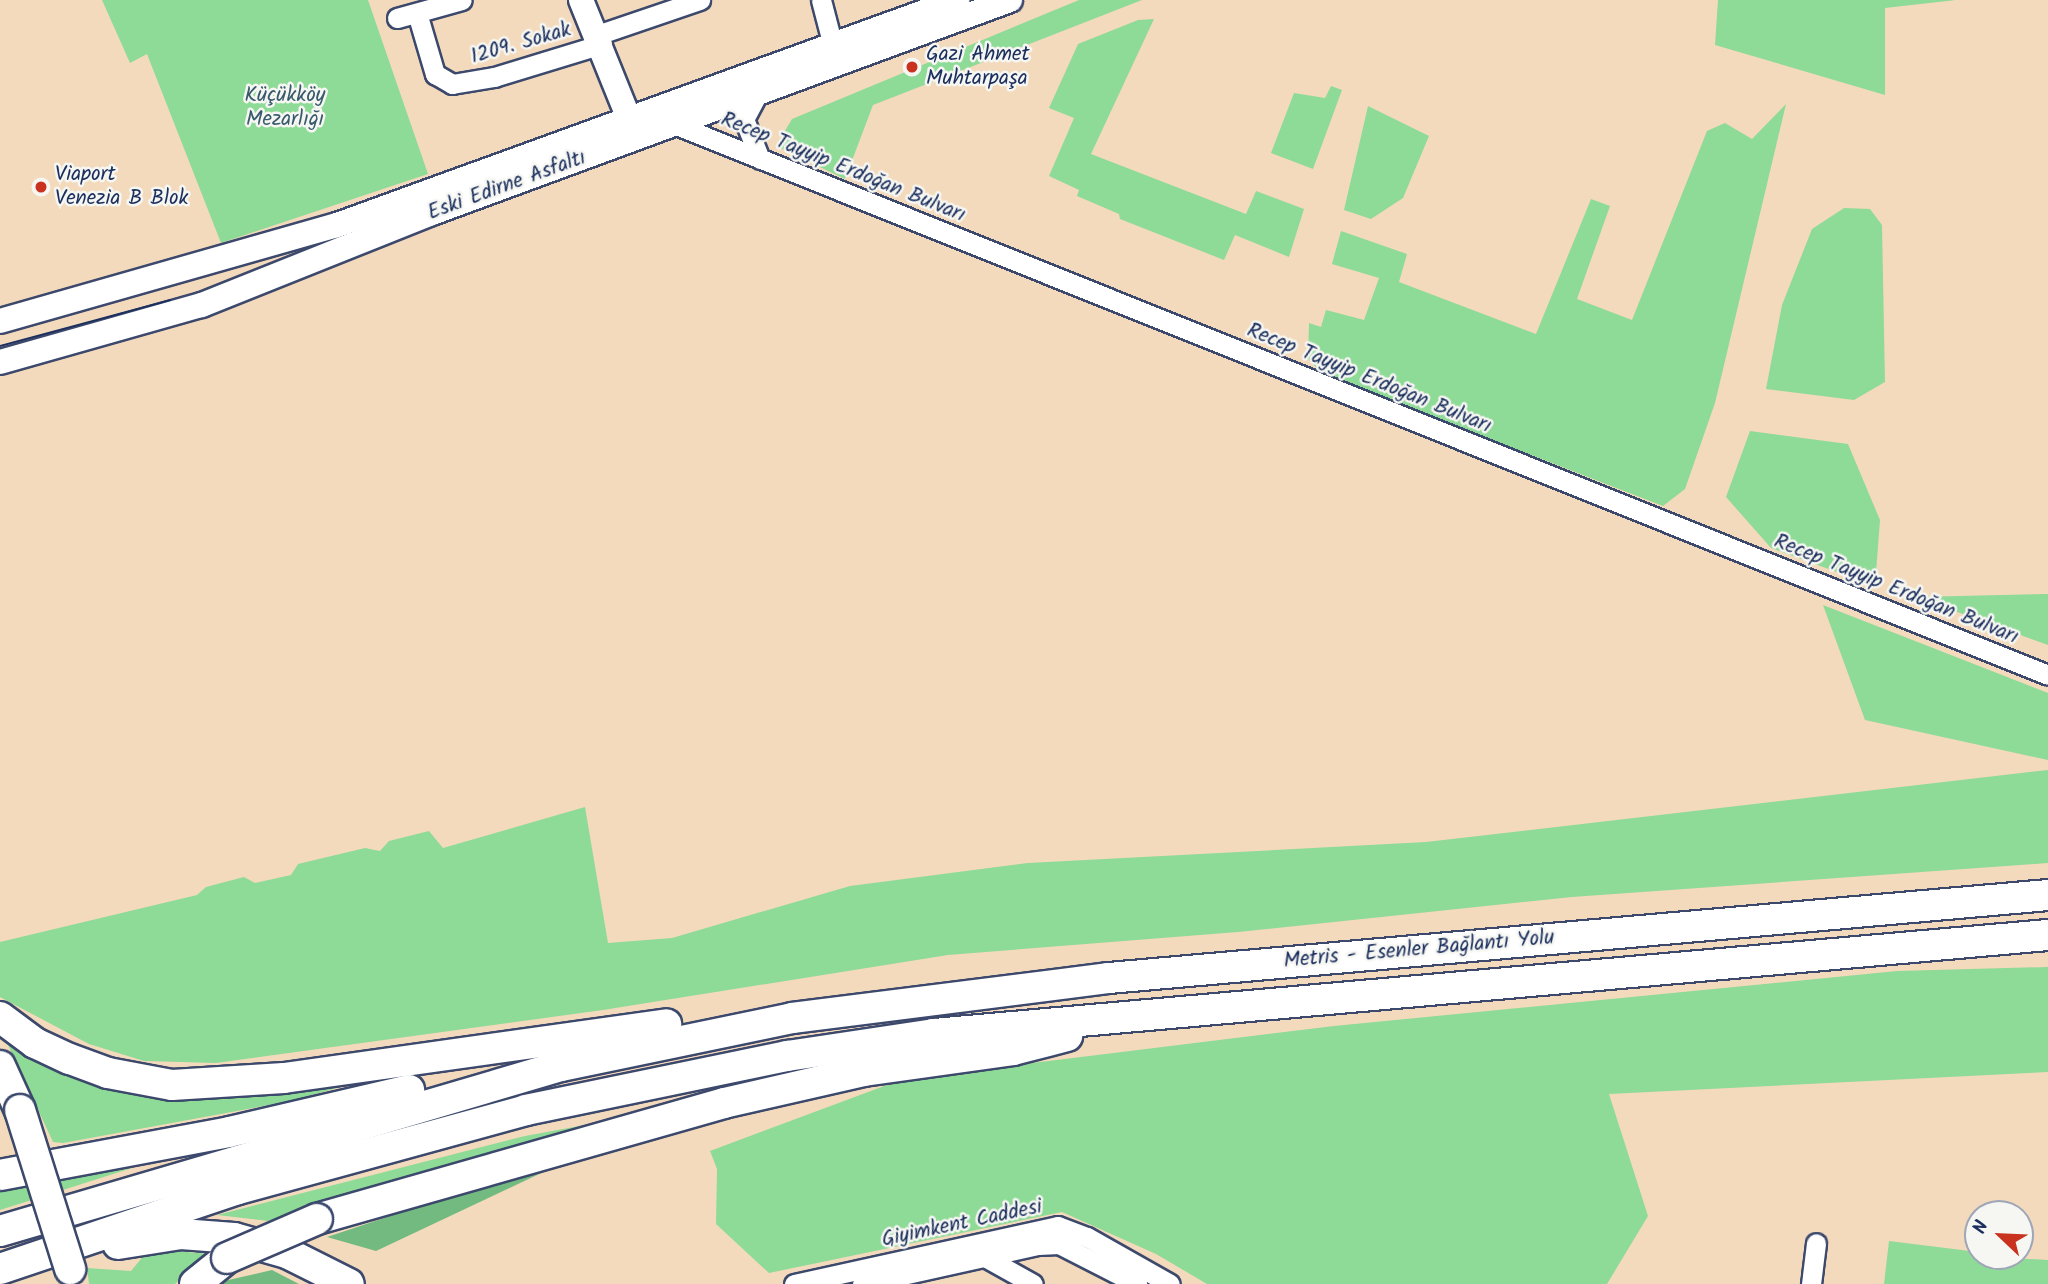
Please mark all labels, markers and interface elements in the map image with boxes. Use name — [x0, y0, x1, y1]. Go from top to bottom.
street label: 1209. Sokak — [468, 18, 574, 70]
place label: Gazi Ahmet Muhtarpaşa — [926, 42, 1030, 92]
marker: Gazi Ahmet Muhtarpaşa — [904, 59, 920, 75]
park label: Küçükköy Mezarlığı — [245, 83, 325, 133]
street label: Recep Tayyip Erdoğan Bulvarı — [717, 107, 969, 229]
street label: Eski Edirne Asfaltı — [424, 146, 590, 226]
place label: Viaport Venezia B Blok — [55, 162, 188, 212]
marker: Viaport Venezia B Blok — [33, 179, 49, 195]
street label: Recep Tayyip Erdoğan Bulvarı — [1243, 318, 1495, 440]
street label: Recep Tayyip Erdoğan Bulvarı — [1770, 529, 2022, 651]
street label: Metris - Esenler Bağlantı Yolu — [1283, 926, 1555, 974]
street label: Giyimkent Caddesi — [880, 1195, 1044, 1253]
north arrow — [1964, 1200, 2034, 1270]
text: N — [1965, 1216, 1998, 1239]

